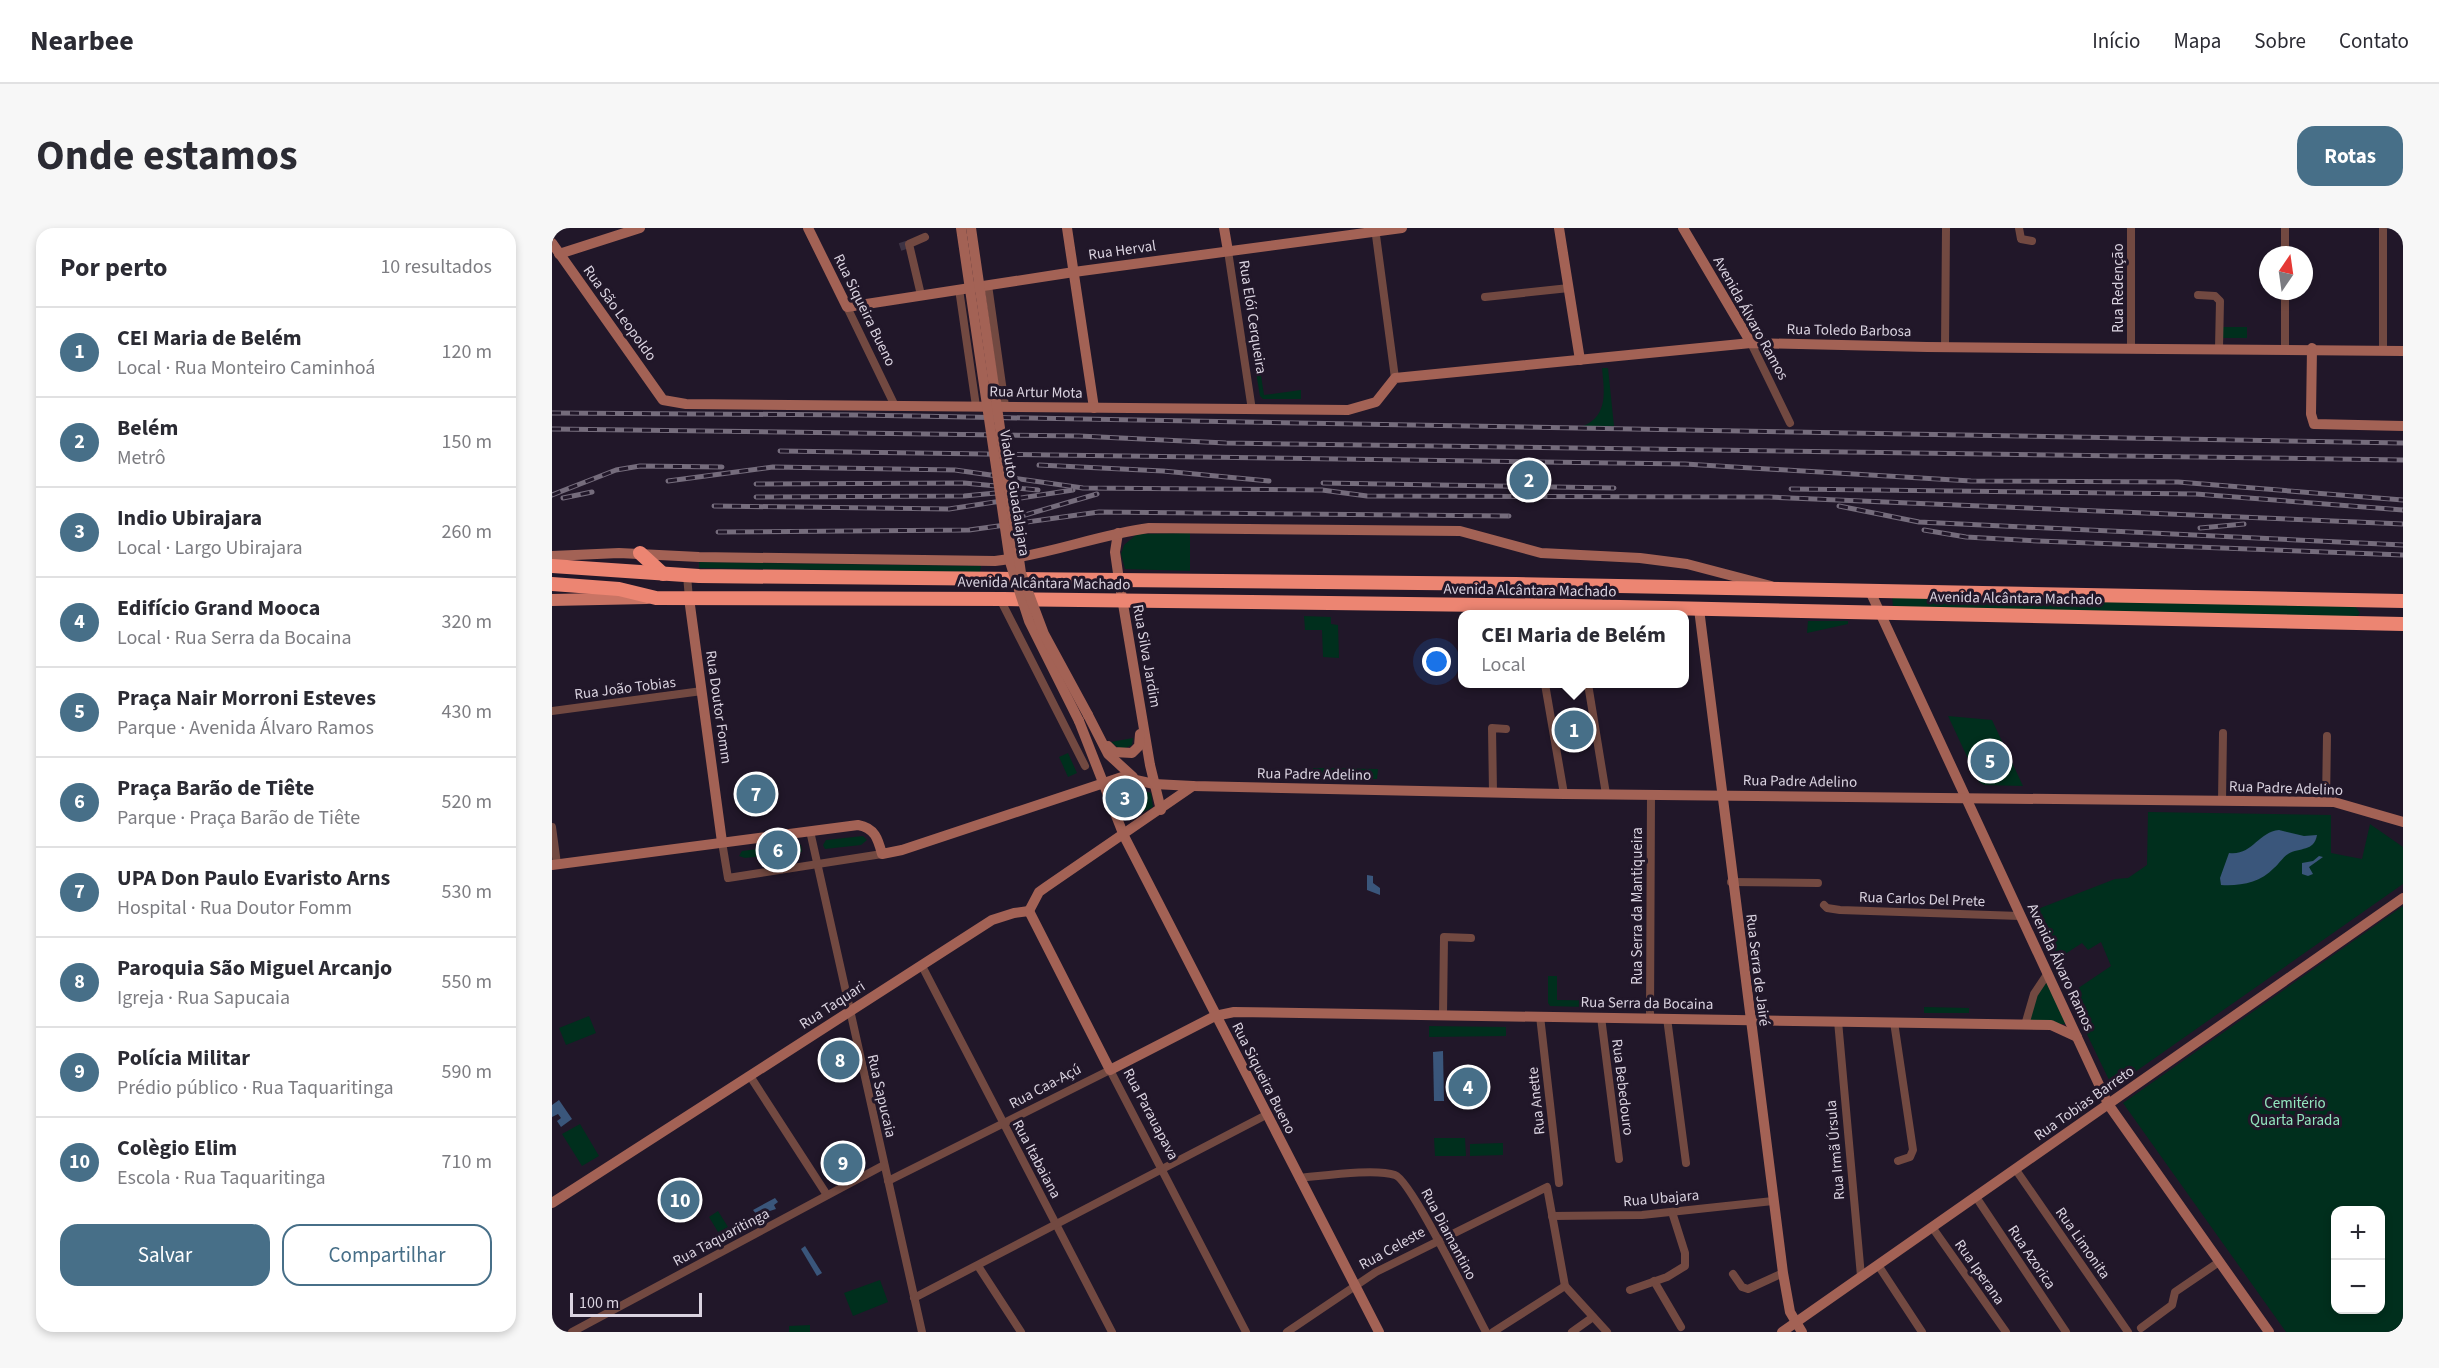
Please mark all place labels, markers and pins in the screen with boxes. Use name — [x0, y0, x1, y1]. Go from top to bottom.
pin: 2 — [1510, 458, 1548, 502]
pin: 1 — [1554, 708, 1594, 752]
pin: 5 — [1970, 738, 2010, 784]
pin: 7 — [736, 772, 776, 816]
pin: 3 — [1106, 776, 1144, 820]
pin: 6 — [758, 828, 798, 872]
pin: 8 — [820, 1038, 860, 1082]
pin: 4 — [1448, 1064, 1488, 1110]
pin: 9 — [824, 1140, 862, 1186]
pin: 10 — [660, 1178, 700, 1222]

